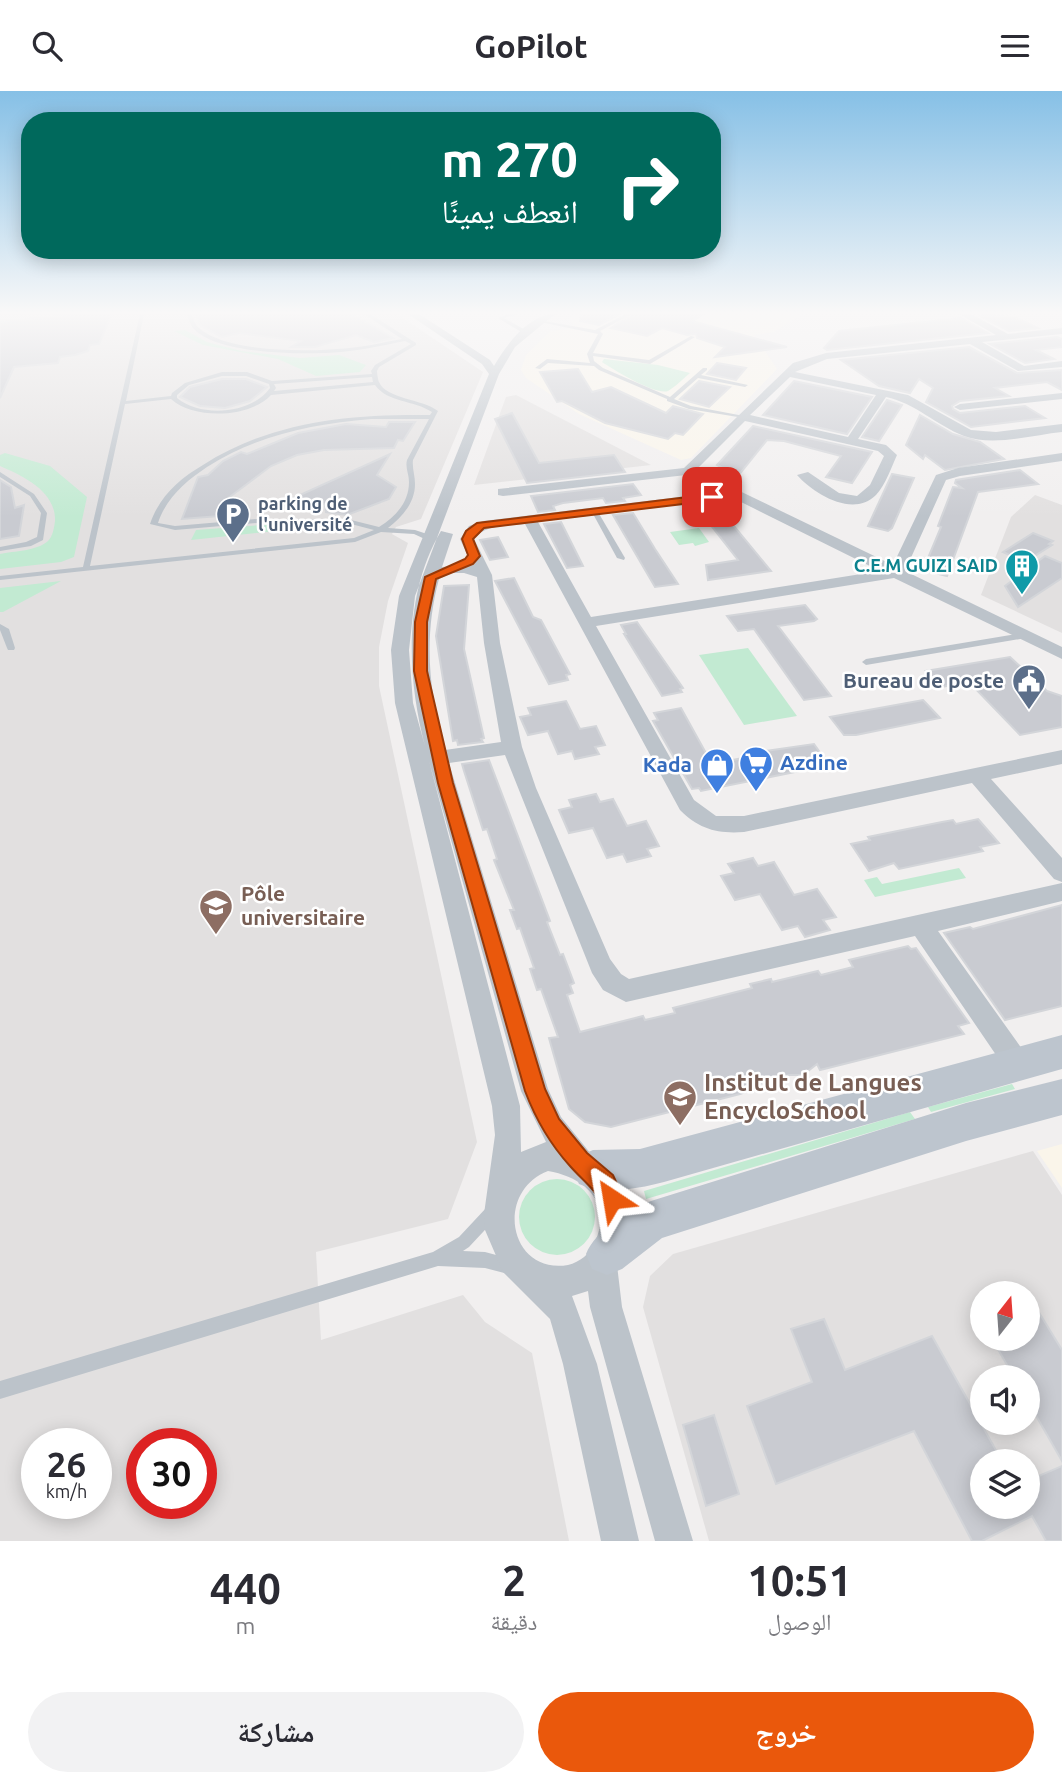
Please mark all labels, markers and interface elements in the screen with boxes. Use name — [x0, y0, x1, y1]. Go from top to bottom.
icon: search — [28, 27, 66, 65]
icon: menu — [996, 27, 1034, 65]
text: GoPilot — [474, 28, 588, 64]
text: 270 m — [441, 131, 578, 186]
icon: right — [602, 140, 693, 231]
text: انعطف يمينًا — [442, 193, 578, 229]
pin — [682, 467, 742, 527]
icon: arrive — [693, 478, 731, 516]
place label: parking de l'université — [258, 493, 352, 534]
parking icon: parking de l'université — [214, 495, 252, 544]
building icon: C.E.M GUIZI SAID — [1003, 547, 1041, 596]
place label: C.E.M GUIZI SAID — [854, 555, 998, 575]
public building icon: Bureau de poste — [1010, 662, 1048, 711]
place label: Bureau de poste — [843, 668, 1004, 692]
supermarket icon: Azdine — [737, 744, 775, 793]
shop icon: Kada — [698, 746, 736, 795]
place label: Azdine — [780, 750, 848, 774]
place label: Kada — [643, 752, 692, 776]
place label: Pôle universitaire — [241, 881, 365, 929]
school or university icon: Pôle universitaire — [197, 887, 235, 936]
place label: Institut de Langues EncycloSchool — [704, 1069, 922, 1124]
school or university icon: Institut de Langues EncycloSchool — [661, 1078, 699, 1127]
position arrow — [575, 1162, 649, 1236]
north arrow — [970, 1281, 1040, 1351]
map controls — [970, 1281, 1040, 1519]
button: sound — [970, 1365, 1040, 1435]
speed limit sign: 30 — [126, 1428, 217, 1519]
text: 26 — [47, 1444, 86, 1484]
button: layers — [970, 1449, 1040, 1519]
text: km/h — [46, 1481, 87, 1501]
text: 2 — [502, 1557, 526, 1604]
text: 10:51 — [747, 1557, 852, 1604]
text: 440 — [210, 1565, 281, 1612]
text: دقيقة — [491, 1609, 537, 1634]
text: الوصول — [768, 1609, 832, 1634]
text: m — [235, 1613, 255, 1638]
button: مشاركة — [28, 1692, 524, 1772]
button: خروج — [538, 1692, 1034, 1772]

